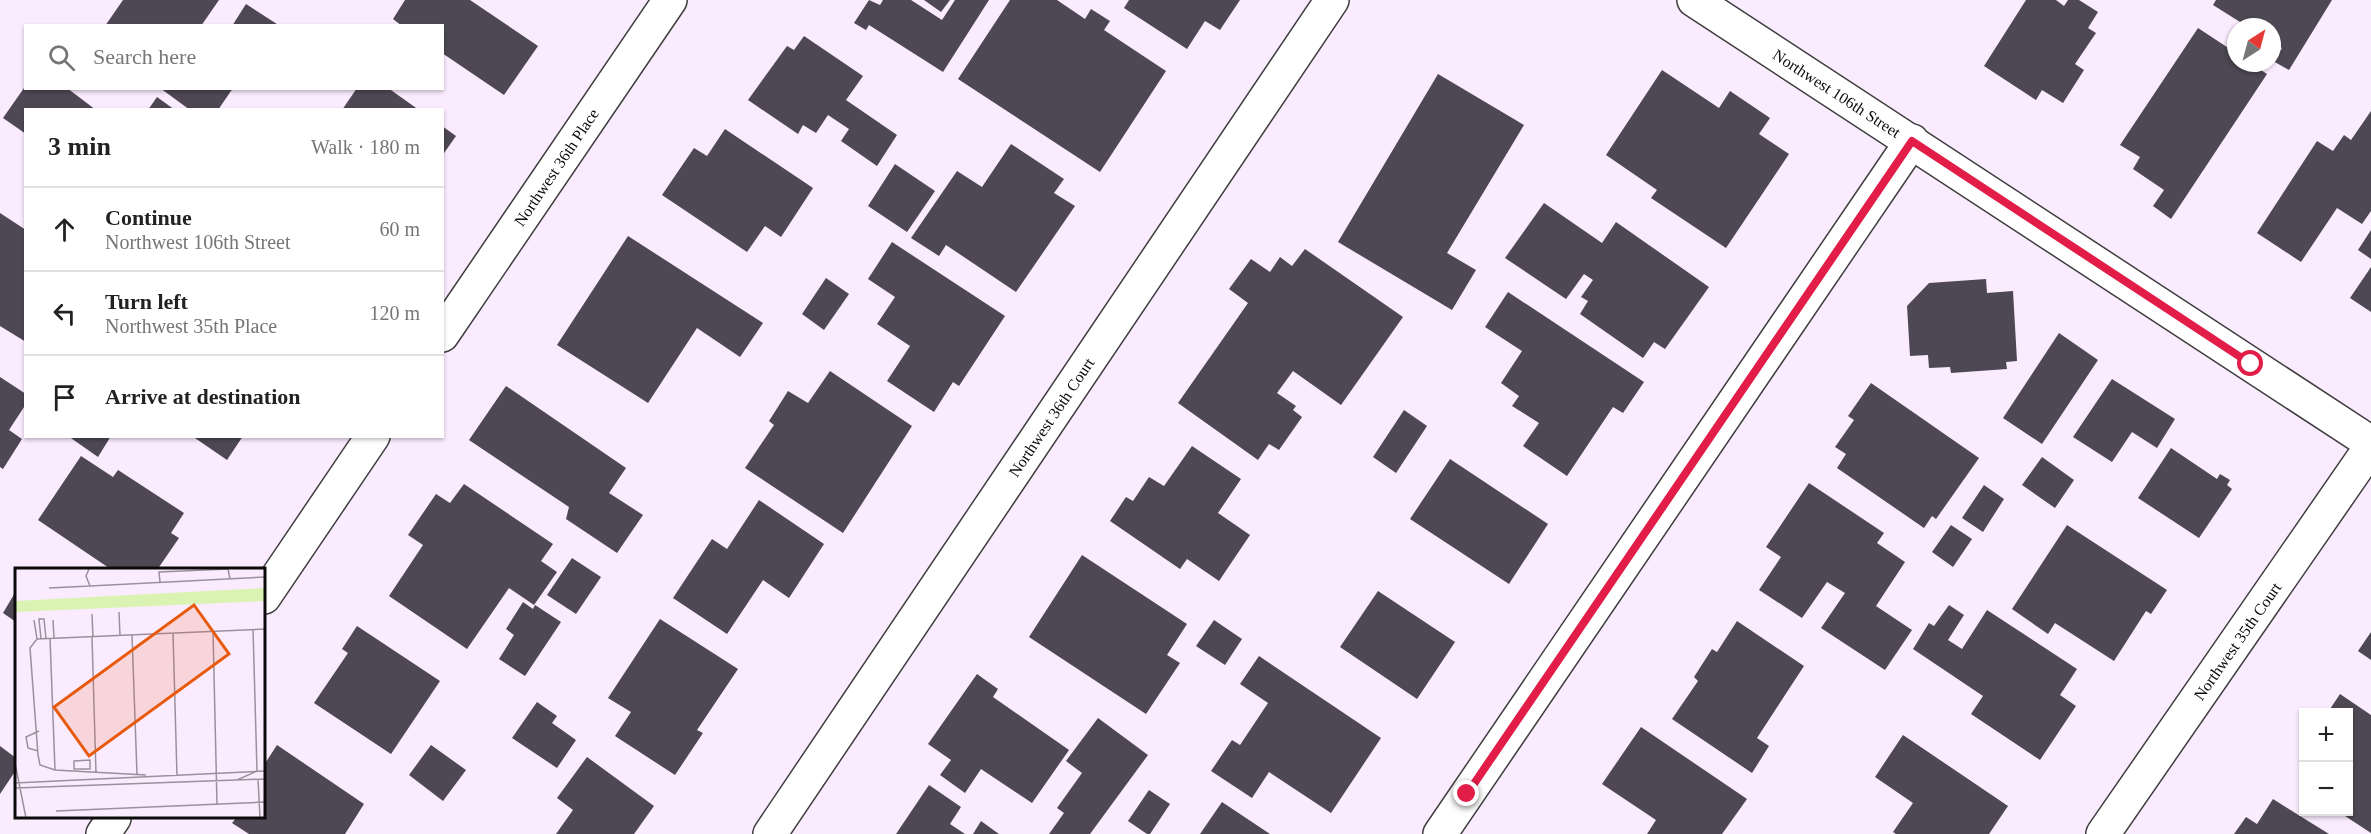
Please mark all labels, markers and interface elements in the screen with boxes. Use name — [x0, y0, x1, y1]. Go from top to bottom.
north arrow — [2227, 18, 2281, 72]
search box — [24, 24, 444, 90]
icon: search — [45, 41, 78, 74]
text: Search here — [93, 44, 196, 69]
street label: Northwest 106th Street — [1770, 46, 1904, 141]
street label: Northwest 36th Place — [511, 105, 602, 229]
text: 3 min — [48, 132, 111, 161]
text: Walk · 180 m — [311, 136, 420, 158]
text: Continue — [105, 205, 192, 230]
icon: ahead — [48, 213, 81, 246]
text: 60 m — [379, 218, 420, 240]
text: Northwest 106th Street — [105, 231, 291, 253]
text: Turn left — [105, 289, 188, 314]
icon: left — [48, 297, 81, 330]
text: 120 m — [369, 302, 420, 324]
text: Northwest 35th Place — [105, 315, 277, 337]
route start — [2237, 350, 2263, 376]
street label: Northwest 36th Court — [1005, 354, 1098, 480]
icon: arrive — [48, 381, 81, 414]
text: Arrive at destination — [105, 384, 301, 409]
inset map — [15, 568, 266, 819]
street label: Northwest 35th Court — [2190, 579, 2285, 703]
map controls — [2299, 708, 2353, 816]
button: + — [2299, 708, 2353, 762]
button: − — [2299, 762, 2353, 816]
route end — [1453, 780, 1479, 806]

